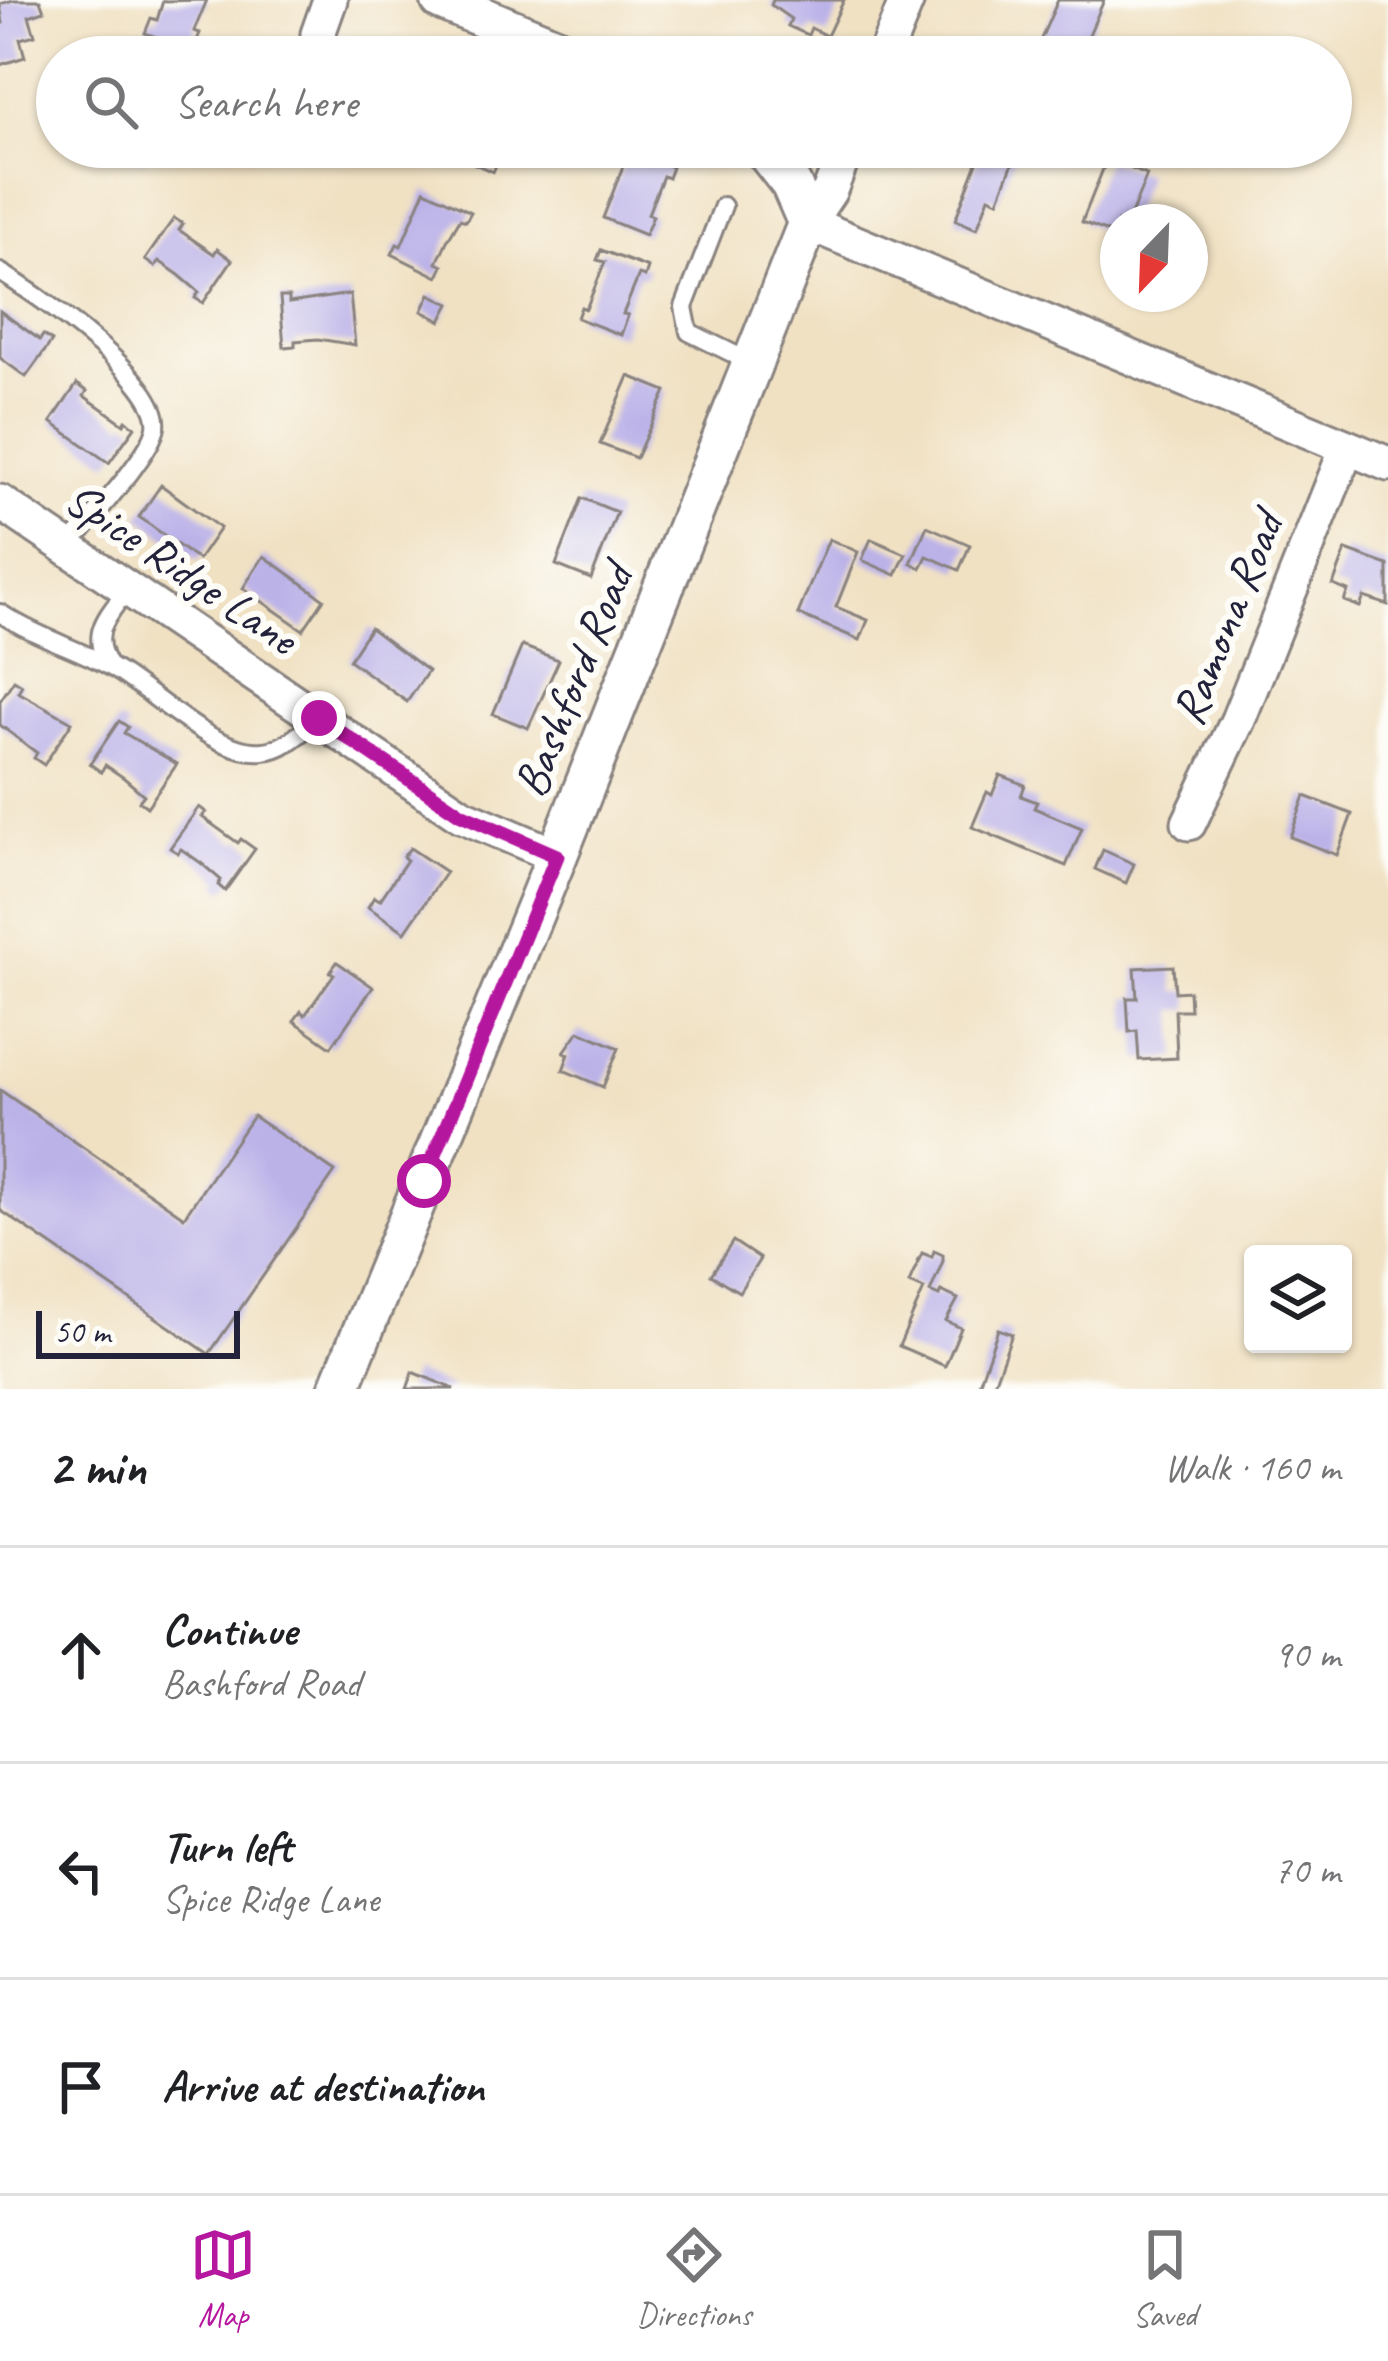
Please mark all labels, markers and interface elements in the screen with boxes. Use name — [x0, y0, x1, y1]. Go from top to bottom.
search box — [36, 36, 1352, 168]
icon: search — [78, 69, 144, 135]
text: Search here — [174, 74, 357, 131]
north arrow — [1100, 204, 1208, 312]
street label: Spice Ridge Lane — [54, 468, 312, 669]
street label: Ramona Road — [1157, 498, 1299, 733]
street label: Bashford Road — [499, 550, 649, 805]
route end — [292, 691, 346, 745]
route start — [397, 1154, 451, 1208]
map controls — [1244, 1245, 1352, 1353]
button: layers — [1244, 1245, 1352, 1353]
scale bar — [36, 1305, 240, 1358]
text: 50 m — [54, 1311, 110, 1353]
text: 2 min — [48, 1435, 146, 1499]
text: Walk · 160 m — [1164, 1443, 1340, 1492]
text: Continue — [162, 1602, 296, 1659]
icon: ahead — [48, 1622, 114, 1688]
text: 90 m — [1274, 1630, 1340, 1679]
text: Bashford Road — [162, 1659, 361, 1708]
text: Turn left — [162, 1818, 292, 1875]
icon: left — [48, 1838, 114, 1904]
text: 70 m — [1274, 1846, 1340, 1895]
text: Spice Ridge Lane — [162, 1875, 379, 1924]
icon: arrive — [48, 2054, 114, 2120]
text: Arrive at destination — [162, 2058, 484, 2115]
tab: Map — [190, 2222, 256, 2336]
tab: Directions — [637, 2222, 751, 2336]
tab: Saved — [1132, 2222, 1198, 2336]

